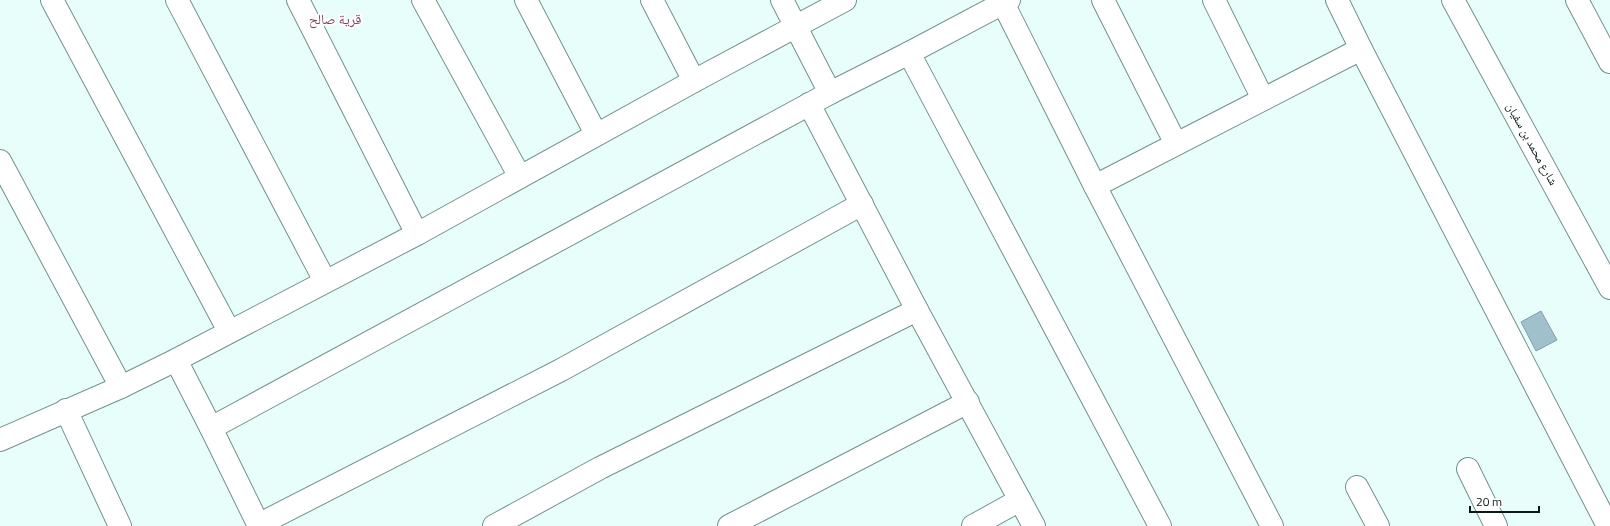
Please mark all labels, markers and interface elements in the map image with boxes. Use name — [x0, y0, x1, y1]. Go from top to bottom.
district label: قرية صالح — [309, 8, 361, 29]
street label: شارع محمد بن سفيان — [1502, 99, 1563, 189]
scale bar — [1470, 488, 1539, 514]
text: 20 m — [1476, 492, 1502, 511]

